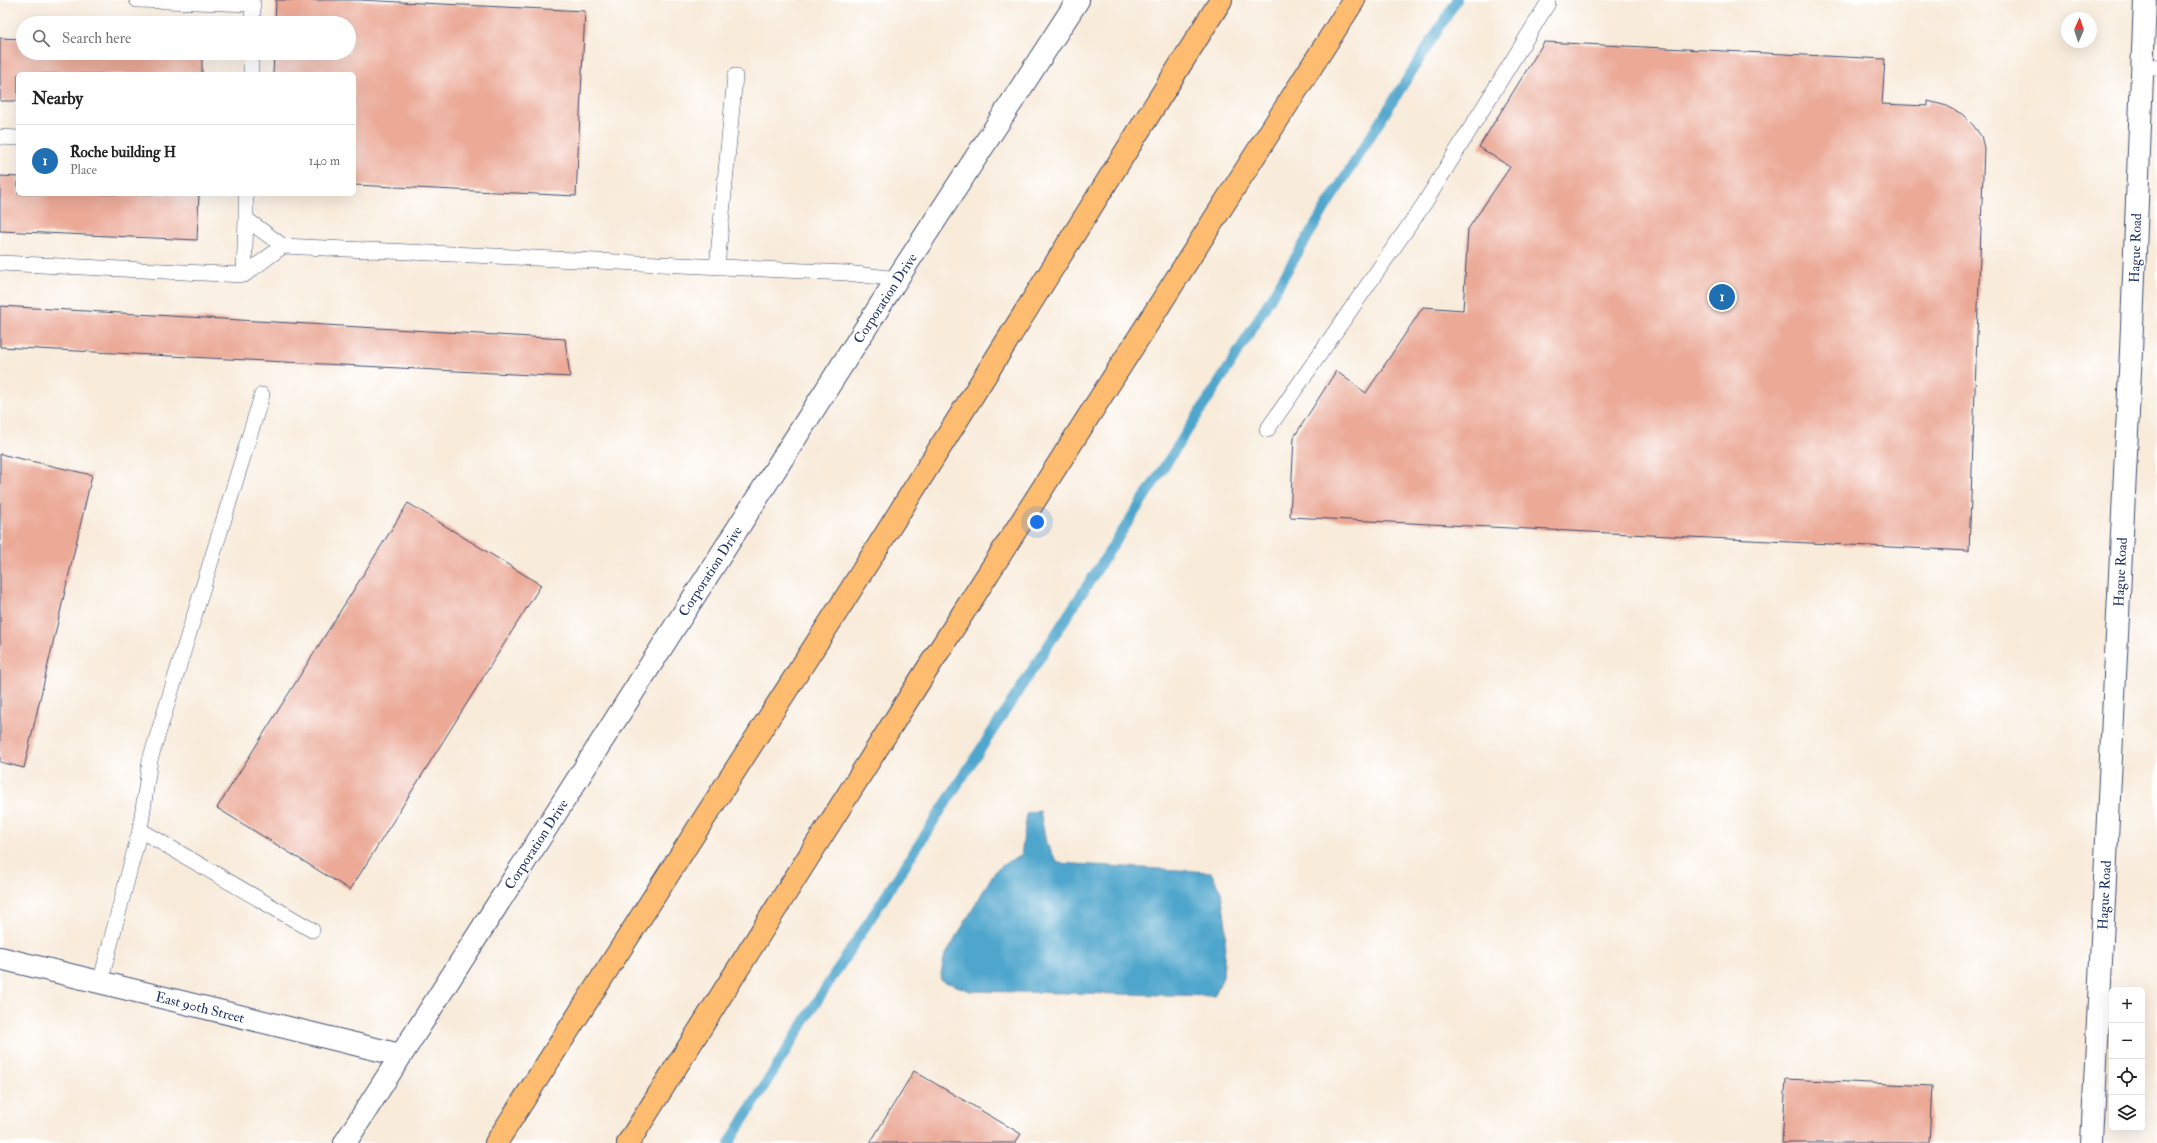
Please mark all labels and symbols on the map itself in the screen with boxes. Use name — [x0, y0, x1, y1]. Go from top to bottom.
north arrow — [2061, 12, 2097, 48]
street label: Hague Road — [2126, 213, 2145, 283]
street label: Corporation Drive — [850, 250, 922, 347]
pin: 1 — [1709, 282, 1735, 312]
your location — [1027, 512, 1047, 532]
street label: Corporation Drive — [675, 523, 747, 620]
street label: Hague Road — [2110, 537, 2131, 607]
street label: Corporation Drive — [501, 796, 573, 893]
street label: Hague Road — [2094, 860, 2115, 930]
street label: East 90th Street — [154, 988, 247, 1027]

